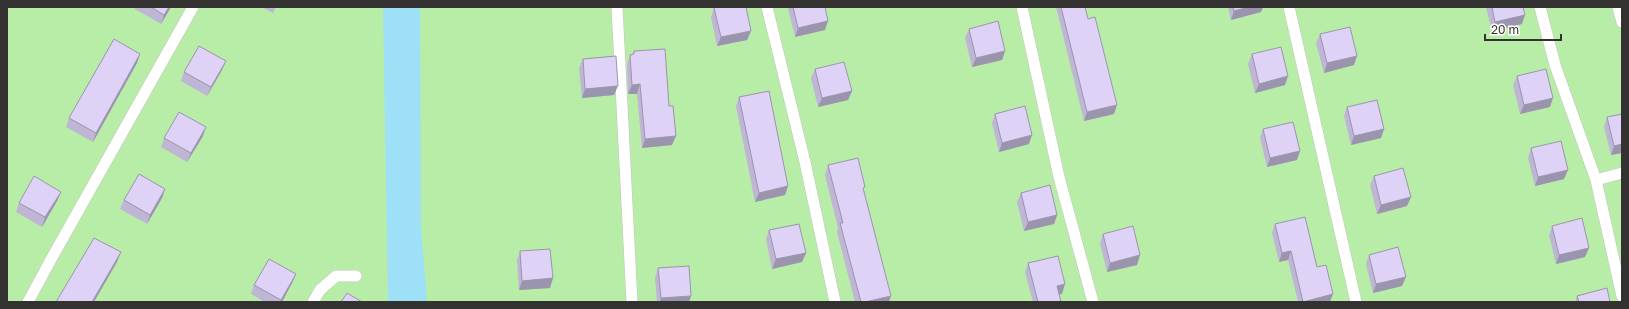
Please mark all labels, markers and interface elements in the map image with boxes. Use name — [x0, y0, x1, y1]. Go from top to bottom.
scale bar — [1485, 16, 1561, 42]
text: 20 m — [1491, 22, 1519, 37]

